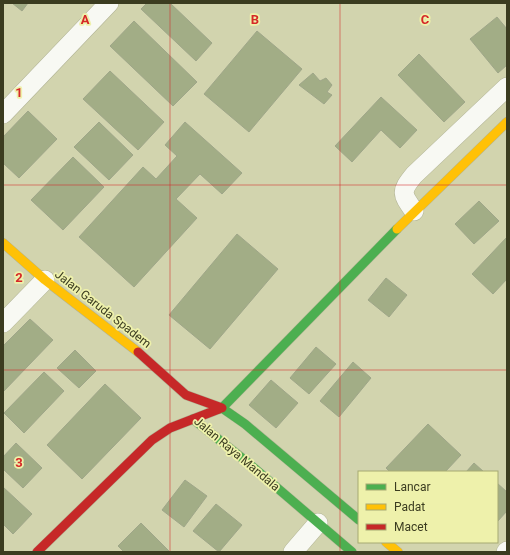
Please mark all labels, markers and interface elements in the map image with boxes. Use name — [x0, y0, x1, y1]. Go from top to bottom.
text: A — [81, 12, 90, 27]
text: B — [251, 12, 259, 27]
text: C — [421, 12, 430, 27]
text: 1 — [15, 85, 23, 100]
street label: Jalan Garuda Spadem — [52, 267, 154, 351]
text: 2 — [15, 270, 23, 285]
street label: Jalan Raya Mandala — [191, 414, 283, 494]
text: 3 — [15, 455, 23, 470]
legend — [358, 471, 498, 543]
text: Lancar — [394, 480, 431, 494]
text: Padat — [394, 500, 425, 514]
text: Macet — [394, 520, 428, 534]

